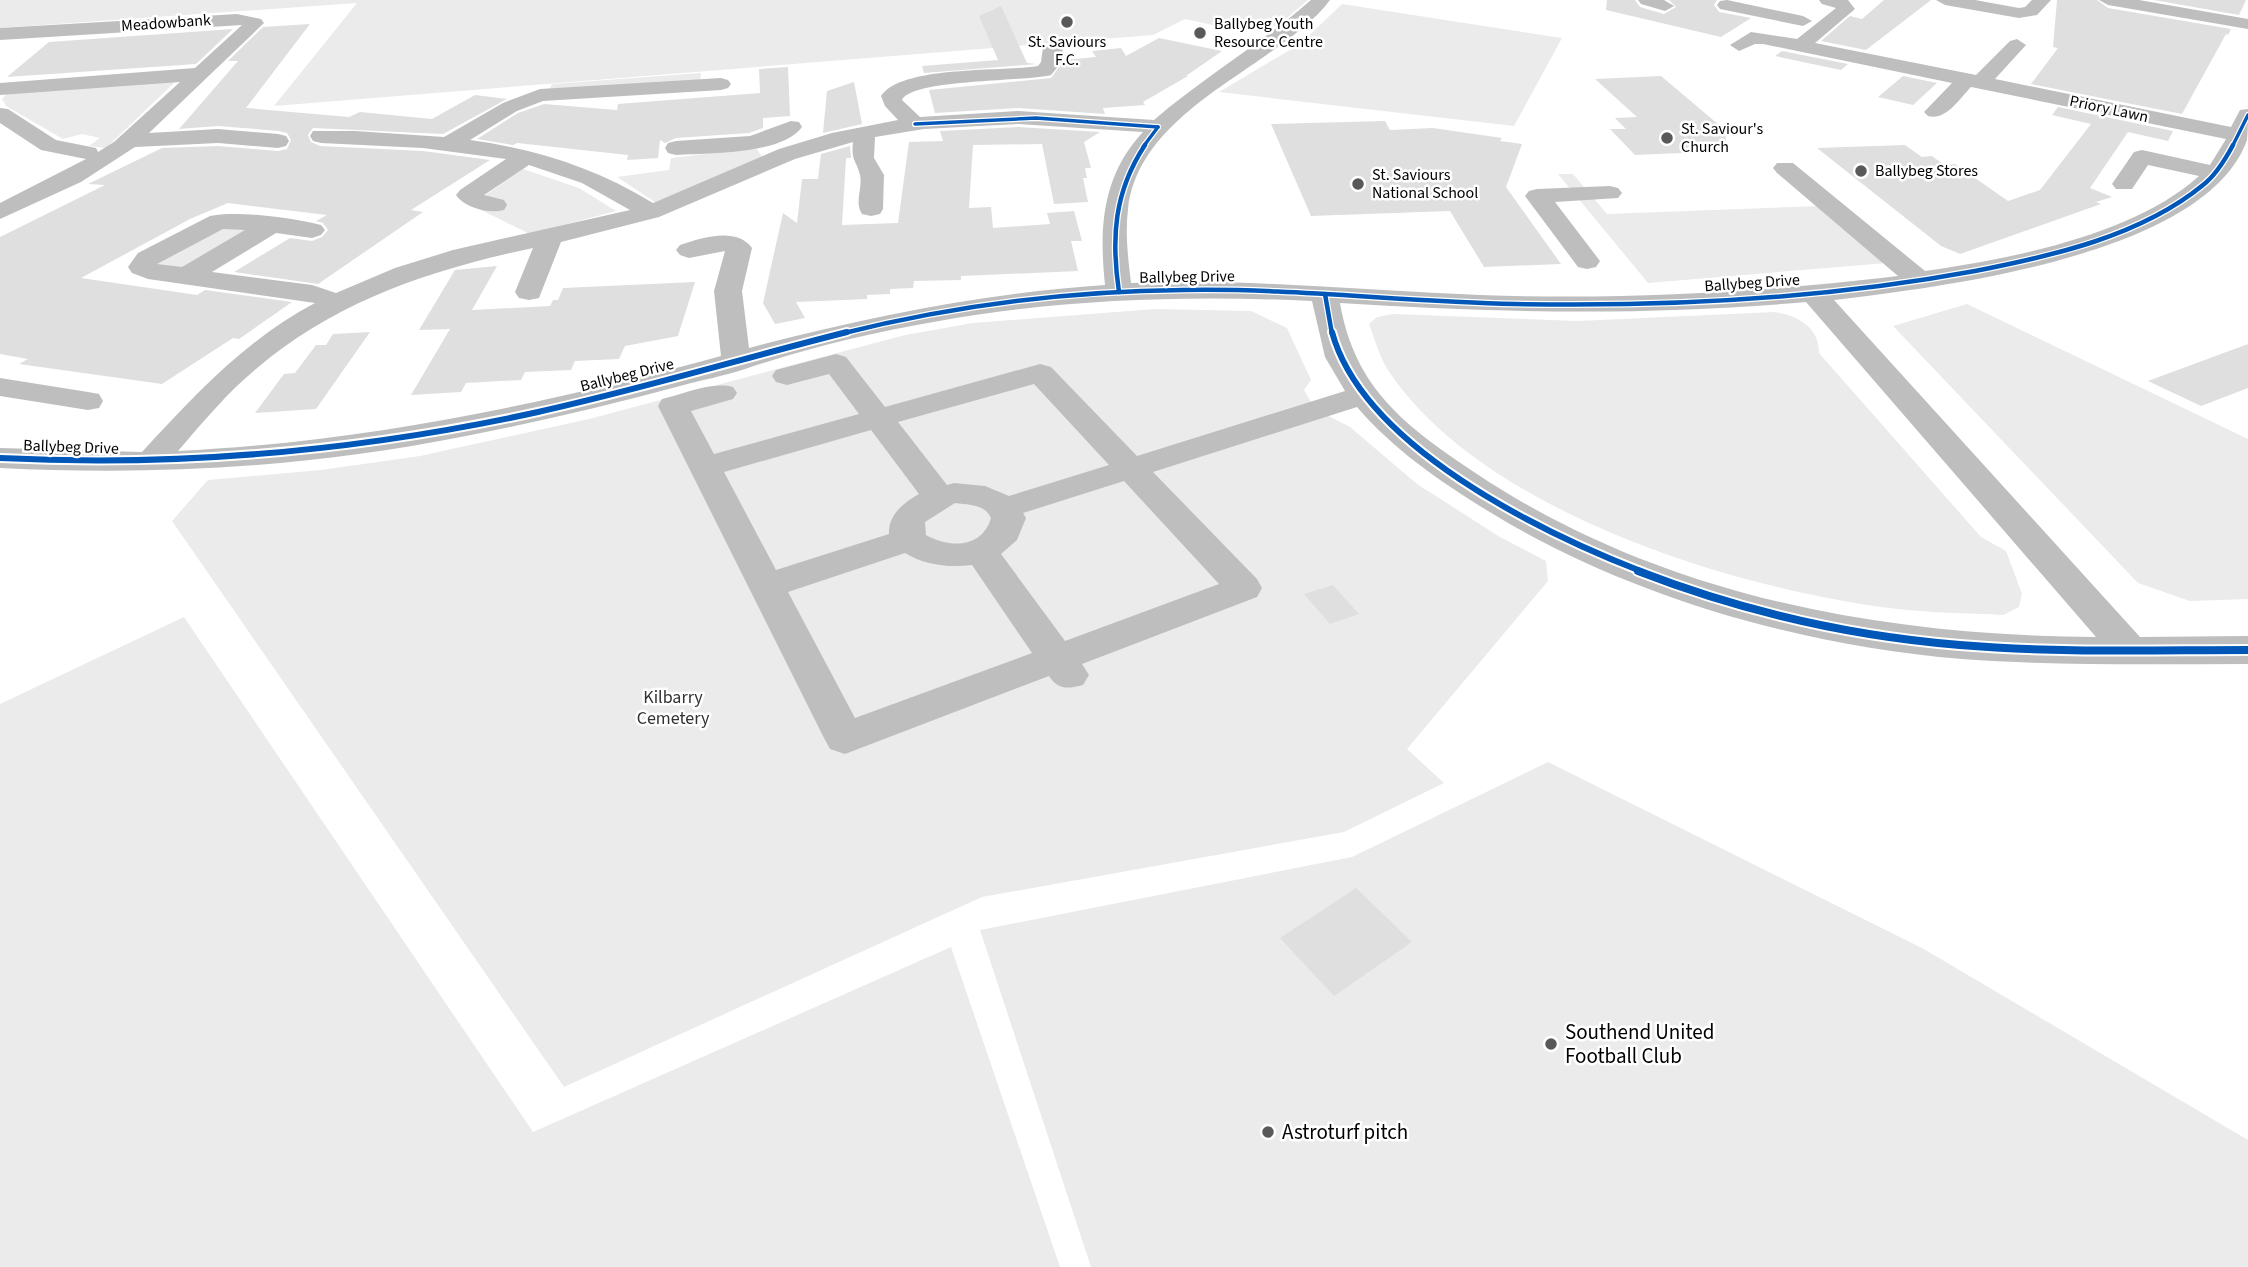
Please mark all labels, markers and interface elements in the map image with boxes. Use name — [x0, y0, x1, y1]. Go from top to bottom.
street label: Meadowbank — [120, 9, 212, 37]
place label: Ballybeg Youth Resource Centre — [1214, 13, 1323, 53]
marker: St. Saviours F.C. — [1059, 14, 1075, 30]
marker: Ballybeg Youth Resource Centre — [1192, 25, 1208, 41]
place label: St. Saviours F.C. — [1028, 31, 1107, 71]
street label: Priory Lawn — [2068, 90, 2150, 128]
place label: St. Saviour's Church — [1681, 118, 1763, 158]
marker: St. Saviour's Church — [1659, 130, 1675, 146]
place label: Ballybeg Stores — [1875, 160, 1978, 182]
marker: Ballybeg Stores — [1853, 163, 1869, 179]
place label: St. Saviours National School — [1372, 164, 1478, 204]
marker: St. Saviours National School — [1350, 176, 1366, 192]
street label: Ballybeg Drive — [1139, 265, 1235, 289]
street label: Ballybeg Drive — [1704, 269, 1801, 297]
street label: Ballybeg Drive — [578, 353, 676, 397]
street label: Ballybeg Drive — [23, 434, 119, 460]
park label: Kilbarry Cemetery — [637, 685, 710, 731]
place label: Southend United Football Club — [1565, 1017, 1714, 1071]
marker: Southend United Football Club — [1543, 1036, 1559, 1052]
place label: Astroturf pitch — [1282, 1117, 1408, 1147]
marker: Astroturf pitch — [1260, 1124, 1276, 1140]

